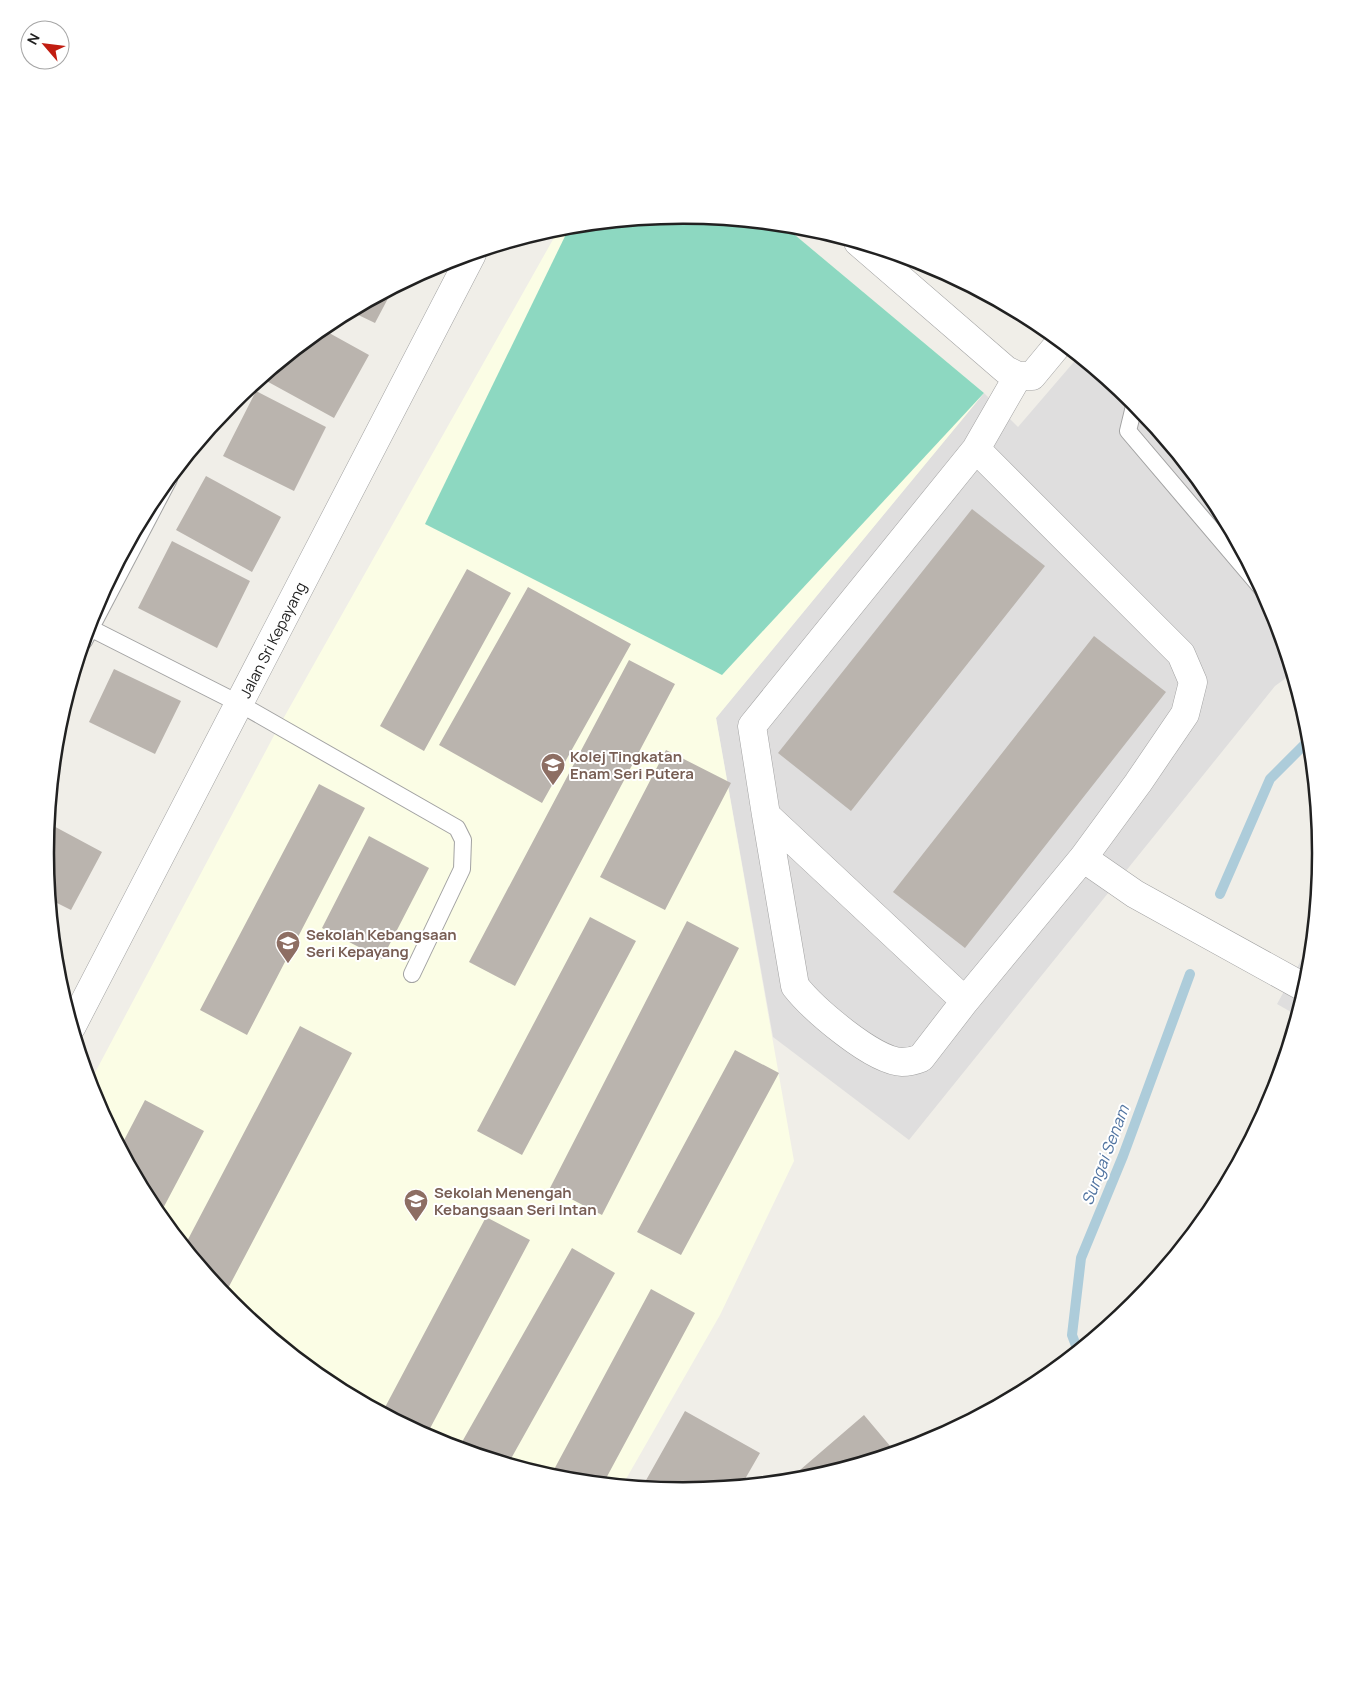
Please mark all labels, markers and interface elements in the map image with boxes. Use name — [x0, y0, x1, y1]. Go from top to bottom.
north arrow — [20, 20, 70, 70]
text: N — [22, 30, 44, 48]
street label: Jalan Sri Kepayang — [235, 578, 311, 702]
place label: Kolej Tingkatan Enam Seri Putera — [570, 746, 694, 784]
school or university icon: Kolej Tingkatan Enam Seri Putera — [540, 752, 566, 786]
place label: Sekolah Kebangsaan Seri Kepayang — [306, 924, 457, 962]
school or university icon: Sekolah Kebangsaan Seri Kepayang — [275, 930, 301, 964]
water label: Sungai Senam — [1076, 1101, 1135, 1208]
place label: Sekolah Menengah Kebangsaan Seri Intan — [434, 1182, 597, 1220]
school or university icon: Sekolah Menengah Kebangsaan Seri Intan — [403, 1188, 429, 1222]

